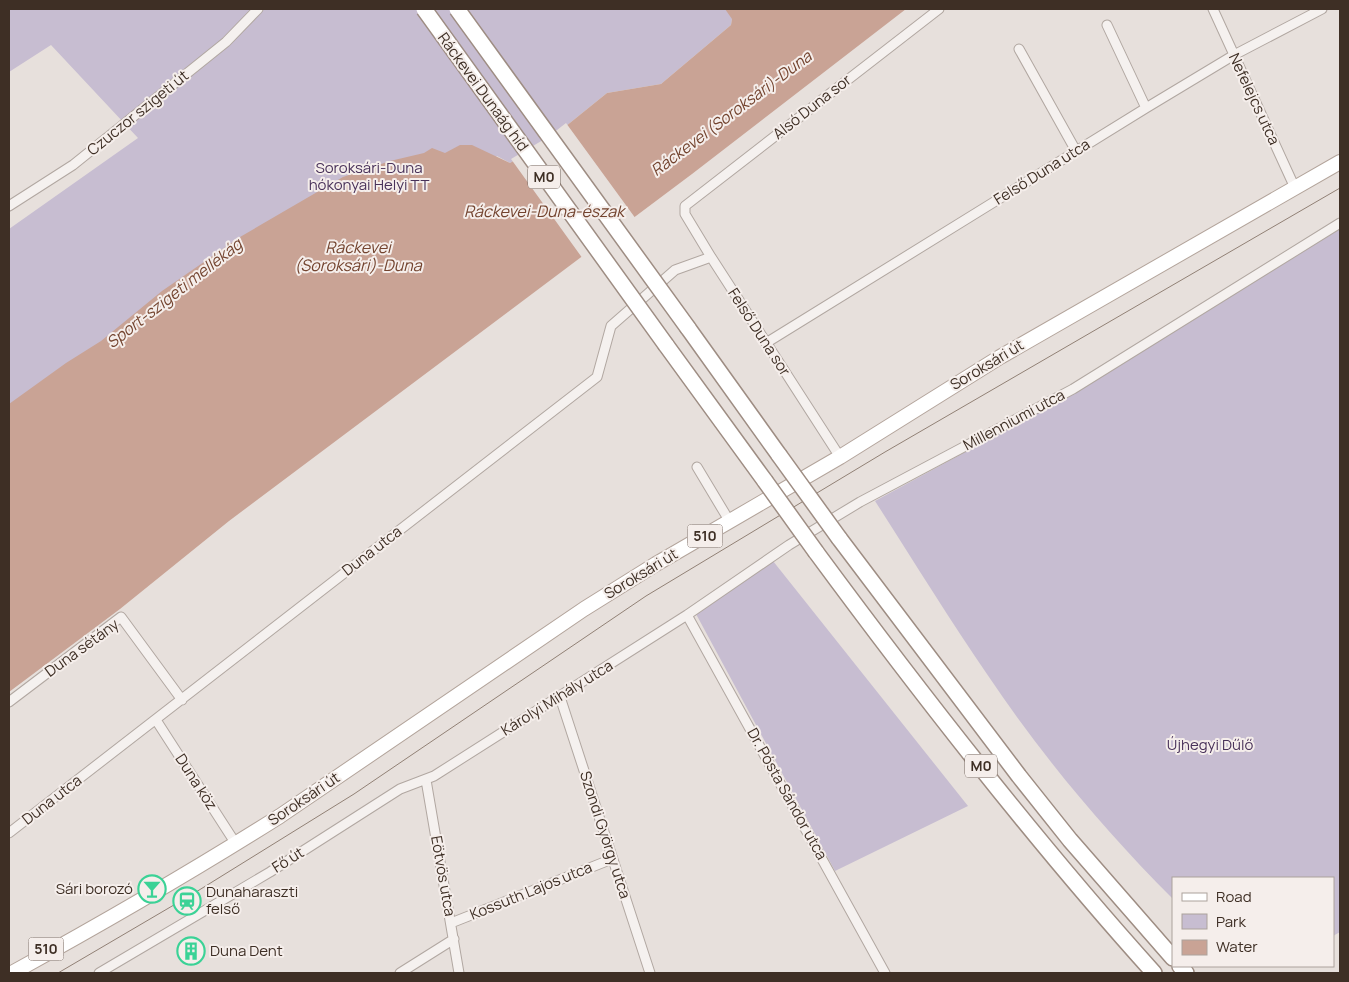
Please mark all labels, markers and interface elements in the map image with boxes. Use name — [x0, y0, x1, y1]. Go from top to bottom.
street label: Ráckevei Dunaág híd — [433, 28, 534, 155]
water label: Ráckevei (Soroksári)-Duna — [646, 45, 817, 181]
street label: Nefelejcs utca — [1224, 49, 1285, 148]
street label: Czuczor szigeti út — [83, 65, 193, 160]
street label: Alsó Duna sor — [768, 69, 856, 144]
street label: Felső Duna utca — [990, 134, 1094, 210]
park label: Soroksári-Duna hókonyai Helyi TT — [309, 157, 429, 195]
road number: M0 — [528, 166, 560, 188]
water label: Ráckevei-Duna-észak — [464, 200, 626, 222]
water label: Sport-szigeti mellékág — [102, 232, 248, 353]
water label: Ráckevei (Soroksári)-Duna — [294, 236, 423, 276]
street label: Felső Duna sor — [723, 284, 796, 380]
street label: Soroksári út — [946, 334, 1028, 395]
street label: Millenniumi utca — [959, 384, 1068, 455]
street label: Duna utca — [337, 521, 406, 581]
road number: 510 — [688, 524, 722, 548]
street label: Soroksári út — [600, 543, 682, 604]
street label: Duna sétány — [40, 614, 123, 682]
street label: Károlyi Mihály utca — [497, 655, 617, 740]
street label: Dr. Pósta Sándor utca — [742, 724, 832, 864]
park label: Újhegyi Dűlő — [1167, 734, 1253, 755]
street label: Duna köz — [170, 750, 222, 814]
road number: M0 — [965, 754, 997, 778]
street label: Soroksári út — [264, 767, 344, 830]
street label: Szondi György utca — [575, 768, 636, 901]
street label: Duna utca — [17, 770, 86, 830]
street label: Eötvös utca — [426, 834, 461, 918]
street label: Fő út — [268, 842, 308, 878]
street label: Kossuth Lajos utca — [466, 856, 595, 925]
bar icon: Sári borozó — [137, 874, 167, 904]
legend — [1172, 877, 1334, 967]
place label: Sári borozó — [56, 878, 133, 899]
place label: Dunaharaszti felső — [206, 881, 298, 919]
station icon: Dunaharaszti felső — [172, 886, 202, 916]
text: Road — [1216, 886, 1252, 907]
text: Park — [1216, 911, 1246, 932]
building icon: Duna Dent — [176, 936, 206, 966]
text: Water — [1216, 936, 1258, 957]
road number: 510 — [28, 938, 64, 961]
place label: Duna Dent — [210, 940, 283, 961]

